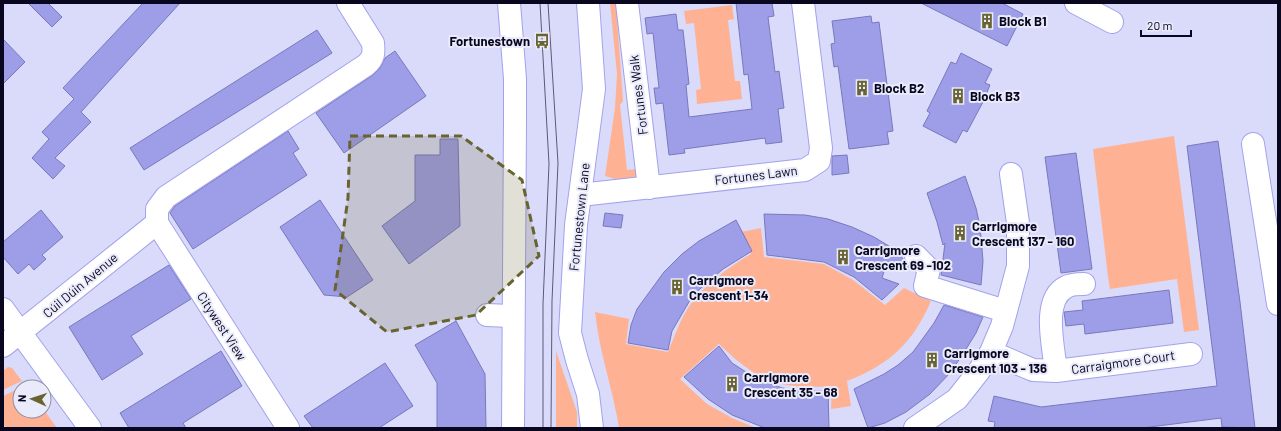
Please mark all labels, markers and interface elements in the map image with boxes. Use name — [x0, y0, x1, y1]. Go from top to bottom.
building icon: Block B1 — [978, 12, 996, 30]
scale bar — [1141, 12, 1191, 38]
place label: Block B1 — [999, 13, 1047, 29]
text: 20 m — [1147, 18, 1173, 32]
bus stop icon: Fortunestown — [533, 32, 551, 50]
place label: Fortunestown — [450, 33, 530, 49]
street label: Fortunes Walk — [625, 54, 651, 136]
building icon: Block B2 — [853, 79, 871, 97]
place label: Block B2 — [874, 80, 924, 96]
building icon: Block B3 — [949, 87, 967, 105]
place label: Block B3 — [970, 88, 1020, 104]
street label: Fortunestown Lane — [565, 162, 593, 272]
street label: Fortunes Lawn — [714, 162, 798, 188]
place label: Carrigmore Crescent 137 - 160 — [972, 218, 1074, 249]
building icon: Carrigmore Crescent 137 - 160 — [951, 224, 969, 242]
place label: Carrigmore Crescent 69 -102 — [855, 242, 951, 273]
building icon: Carrigmore Crescent 69 -102 — [834, 248, 852, 266]
street label: Cúil Dúin Avenue — [39, 249, 121, 321]
place label: Carrigmore Crescent 1-34 — [689, 272, 769, 303]
building icon: Carrigmore Crescent 1-34 — [668, 278, 686, 296]
street label: Citywest View — [194, 289, 250, 363]
place label: Carrigmore Crescent 103 - 136 — [944, 345, 1047, 376]
street label: Carraigmore Court — [1070, 347, 1176, 377]
building icon: Carrigmore Crescent 103 - 136 — [923, 351, 941, 369]
place label: Carrigmore Crescent 35 - 68 — [744, 369, 837, 400]
building icon: Carrigmore Crescent 35 - 68 — [723, 375, 741, 393]
north arrow — [12, 379, 52, 419]
text: N — [15, 394, 28, 402]

